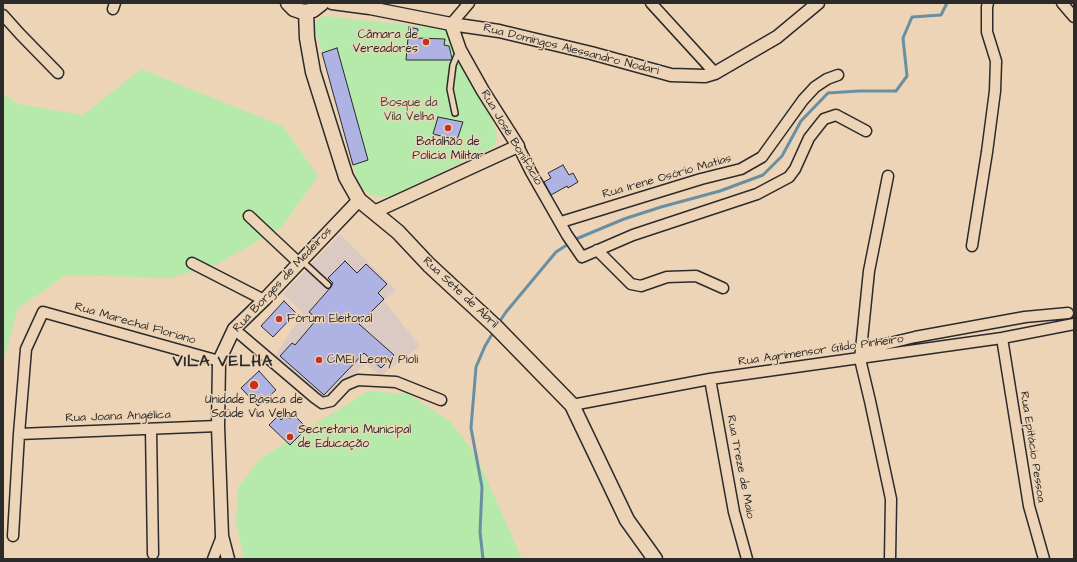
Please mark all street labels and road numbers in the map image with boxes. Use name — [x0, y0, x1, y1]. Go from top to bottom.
street label: Rua Domingos Alessandro Nodari — [482, 21, 660, 79]
street label: Rua José Bonifácio — [477, 88, 545, 188]
street label: Rua Irene Osório Matias — [601, 152, 733, 202]
street label: Rua Borges de Medeiros — [230, 224, 336, 336]
street label: Rua Sete de Abril — [419, 254, 501, 332]
street label: Rua Marechal Floriano — [73, 300, 197, 348]
street label: Rua Agrimensor Gildo Pinheiro — [737, 332, 905, 370]
street label: Rua Epitácio Pessoa — [1016, 391, 1048, 503]
street label: Rua Joana Angélica — [65, 408, 171, 426]
street label: Rua Treze de Maio — [723, 414, 757, 520]

